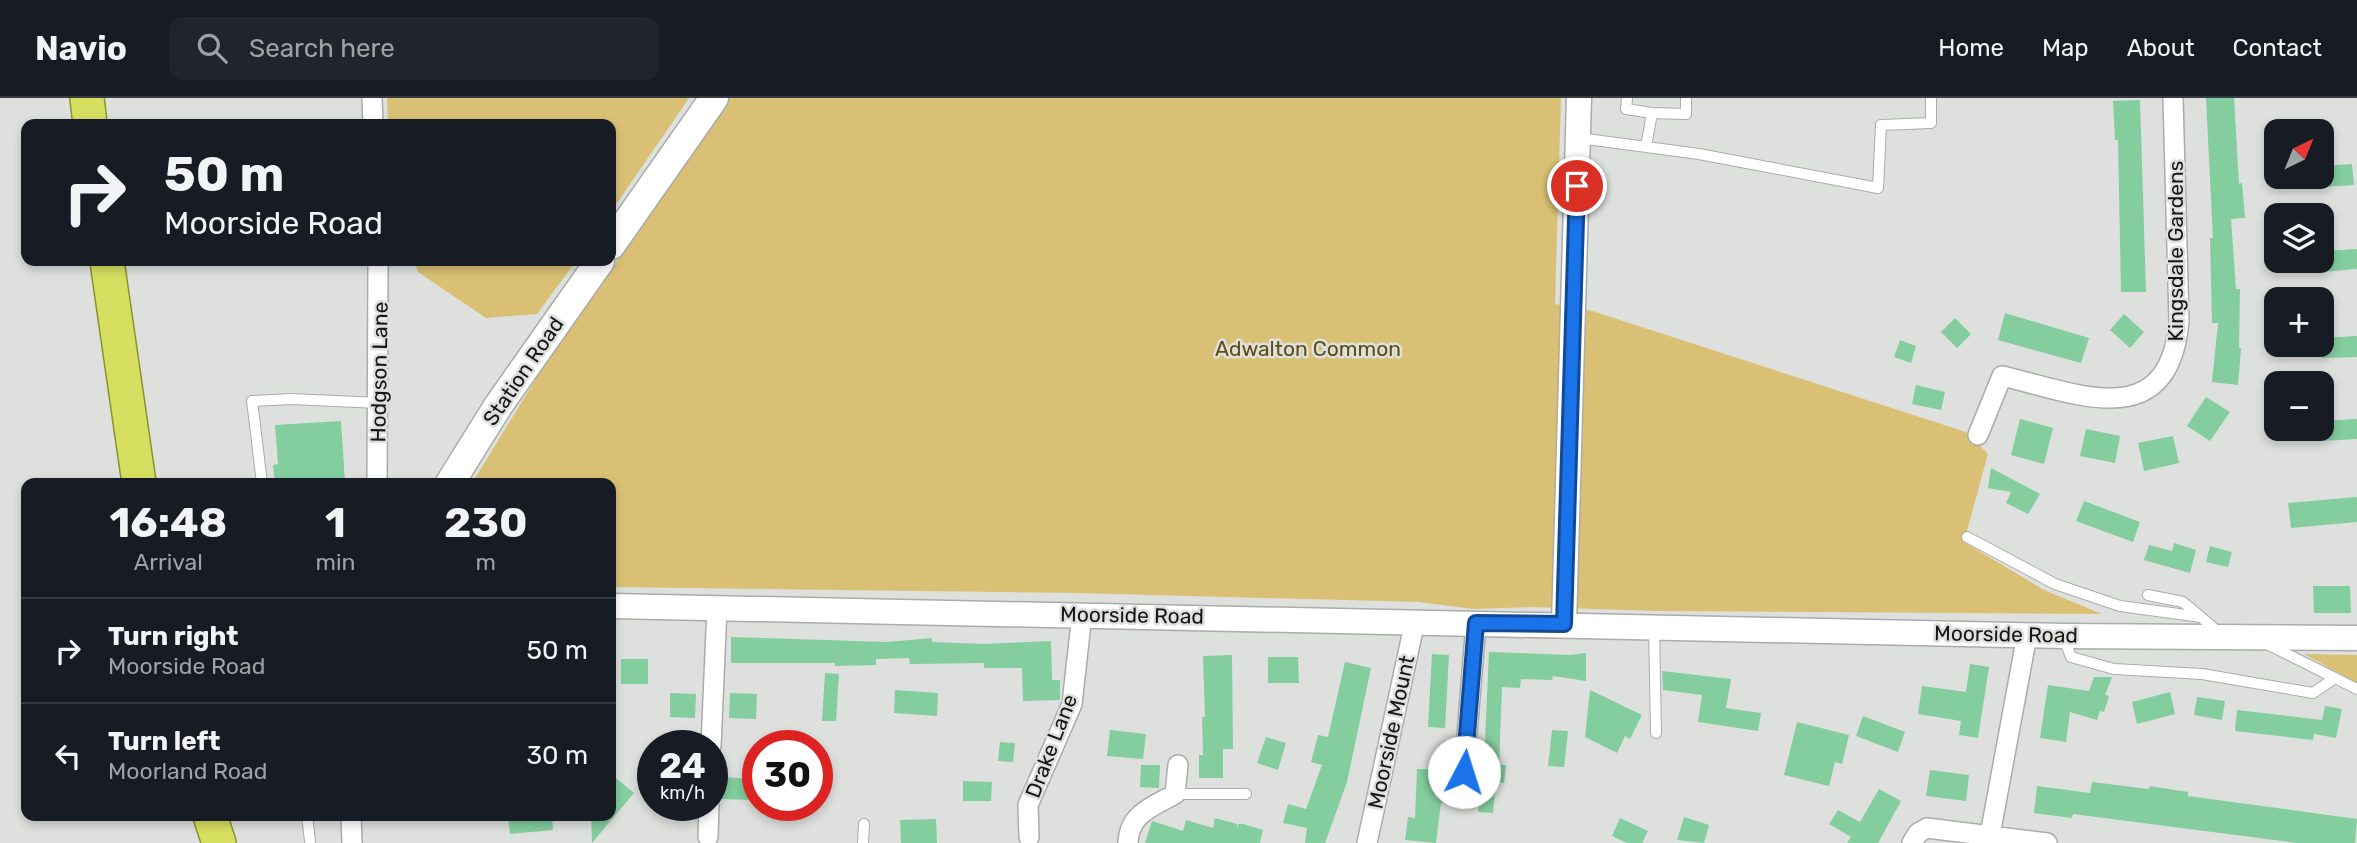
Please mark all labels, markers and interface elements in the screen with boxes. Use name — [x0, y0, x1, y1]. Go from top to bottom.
search box — [169, 17, 659, 80]
text: Navio — [35, 29, 127, 68]
icon: search — [193, 29, 231, 67]
text: Search here — [249, 33, 395, 64]
text: Home — [1938, 34, 2004, 62]
text: Map — [2042, 34, 2089, 62]
text: About — [2127, 34, 2195, 62]
text: Contact — [2233, 34, 2322, 62]
north arrow — [2264, 119, 2334, 189]
map controls — [2264, 119, 2334, 441]
text: 50 m — [164, 145, 284, 203]
icon: right — [49, 147, 140, 238]
pin — [1547, 156, 1607, 216]
street label: Kingsdale Gardens — [2163, 160, 2188, 342]
icon: arrive — [1558, 167, 1596, 205]
button: layers — [2264, 203, 2334, 273]
text: Moorside Road — [164, 204, 383, 242]
button: + — [2264, 287, 2334, 357]
street label: Hodgson Lane — [365, 301, 393, 443]
street label: Station Road — [477, 312, 569, 430]
park label: Adwalton Common — [1215, 336, 1401, 361]
button: − — [2264, 371, 2334, 441]
text: 16:48 — [109, 498, 227, 548]
text: 1 — [325, 498, 346, 548]
text: 230 — [444, 498, 528, 548]
text: Arrival — [134, 548, 203, 576]
text: min — [316, 548, 356, 576]
text: m — [476, 548, 496, 576]
street label: Moorside Road — [1060, 601, 1204, 629]
street label: Moorside Road — [1934, 620, 2078, 648]
text: Turn right — [108, 621, 238, 652]
icon: right — [49, 632, 87, 670]
text: 50 m — [527, 635, 588, 666]
text: Moorside Road — [108, 652, 265, 680]
street label: Moorside Mount — [1363, 653, 1419, 811]
street label: Drake Lane — [1020, 691, 1082, 801]
text: Turn left — [108, 726, 220, 757]
speed limit sign: 30 — [742, 730, 833, 821]
position arrow — [1427, 735, 1501, 809]
icon: left — [49, 737, 87, 775]
text: 30 m — [526, 740, 588, 771]
text: 24 — [659, 745, 706, 787]
text: Moorland Road — [108, 757, 267, 785]
text: km/h — [660, 782, 705, 804]

